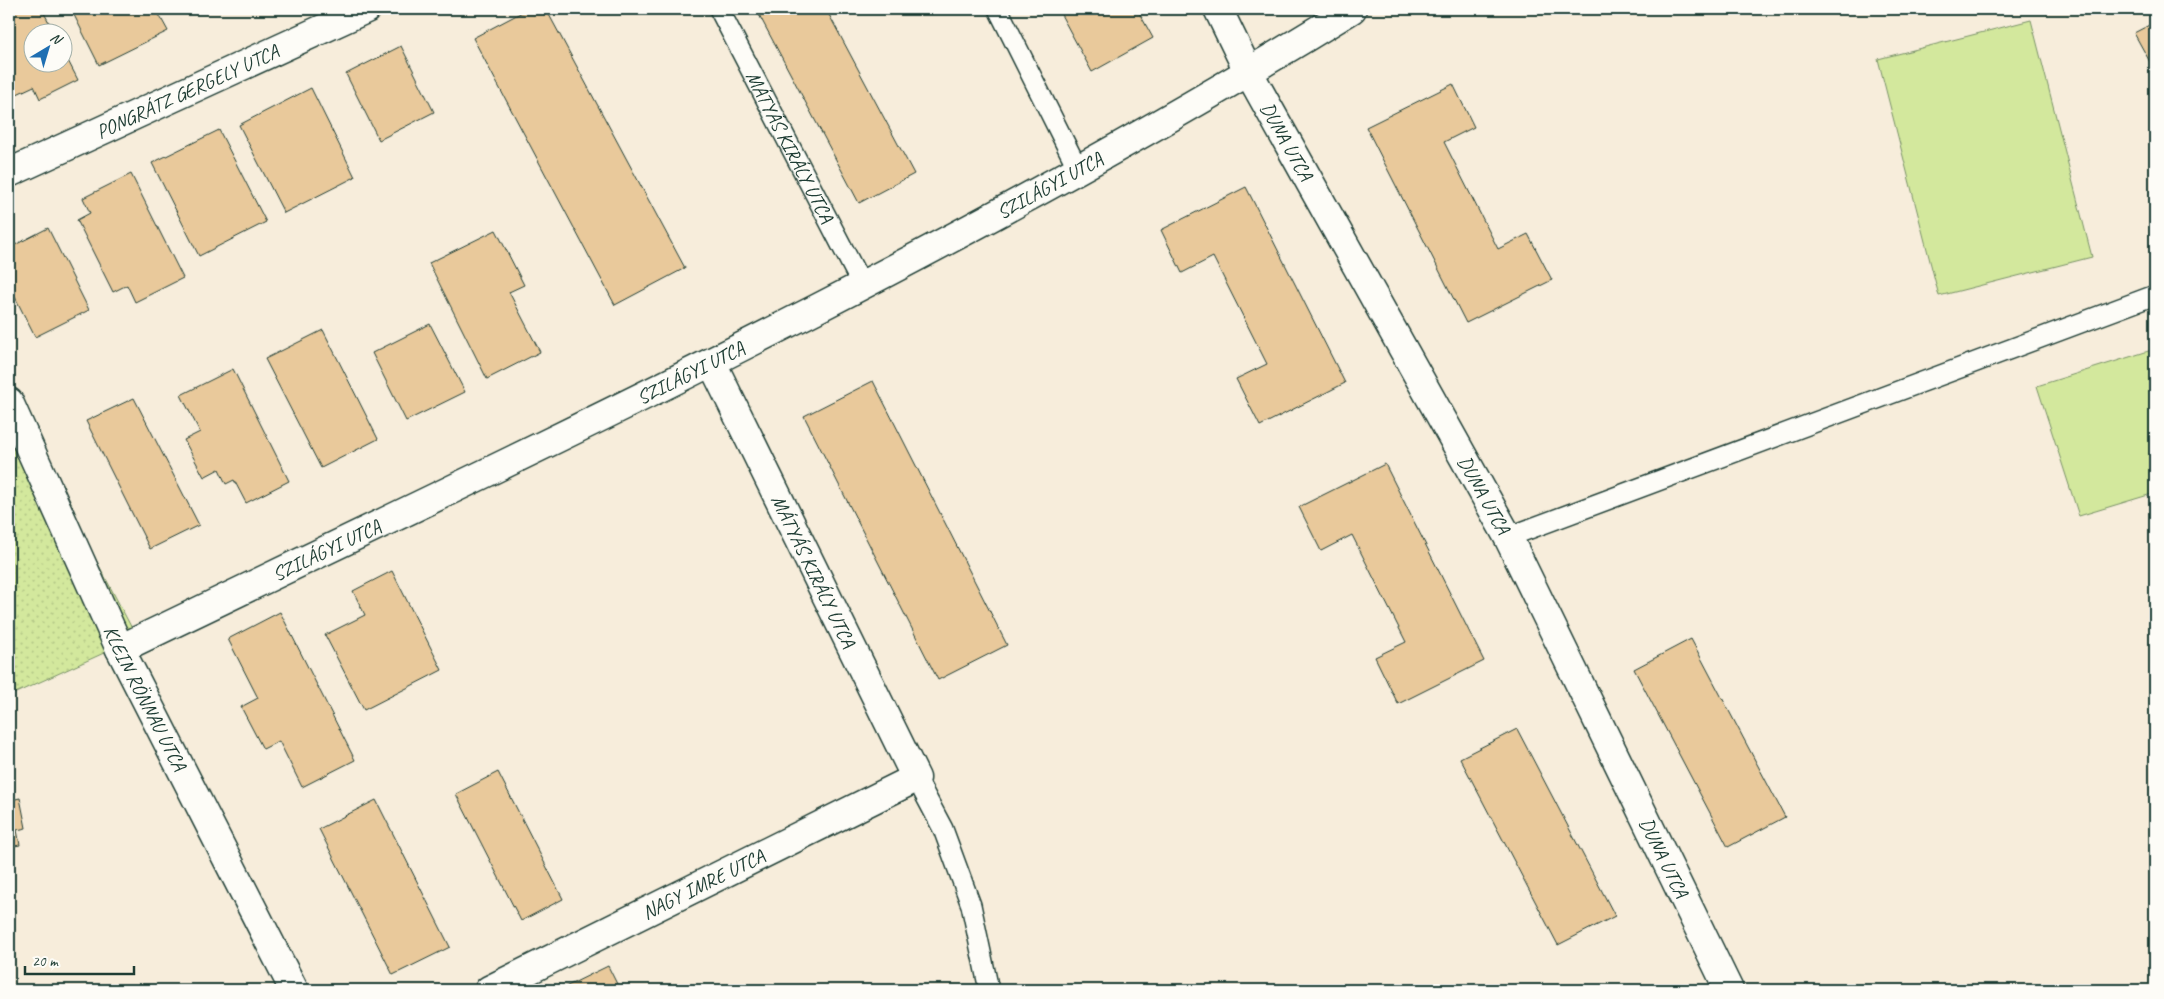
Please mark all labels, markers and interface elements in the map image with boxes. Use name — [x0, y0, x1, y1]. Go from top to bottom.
north arrow — [22, 22, 72, 72]
text: N — [47, 29, 66, 49]
street label: PONGRÁTZ GERGELY UTCA — [92, 39, 283, 144]
street label: MÁTYÁS KIRÁLY UTCA — [740, 67, 840, 228]
street label: DUNA UTCA — [1255, 98, 1319, 186]
street label: SZILÁGYI UTCA — [992, 146, 1108, 225]
street label: SZILÁGYI UTCA — [633, 335, 750, 410]
street label: DUNA UTCA — [1452, 451, 1516, 539]
street label: MÁTYÁS KIRÁLY UTCA — [766, 491, 862, 653]
street label: SZILÁGYI UTCA — [268, 513, 386, 587]
street label: KLEIN RÖNNAU UTCA — [98, 622, 192, 776]
street label: DUNA UTCA — [1634, 814, 1694, 903]
street label: NAGY IMRE UTCA — [638, 843, 770, 925]
scale bar — [25, 944, 134, 976]
text: 20 m — [32, 952, 59, 971]

